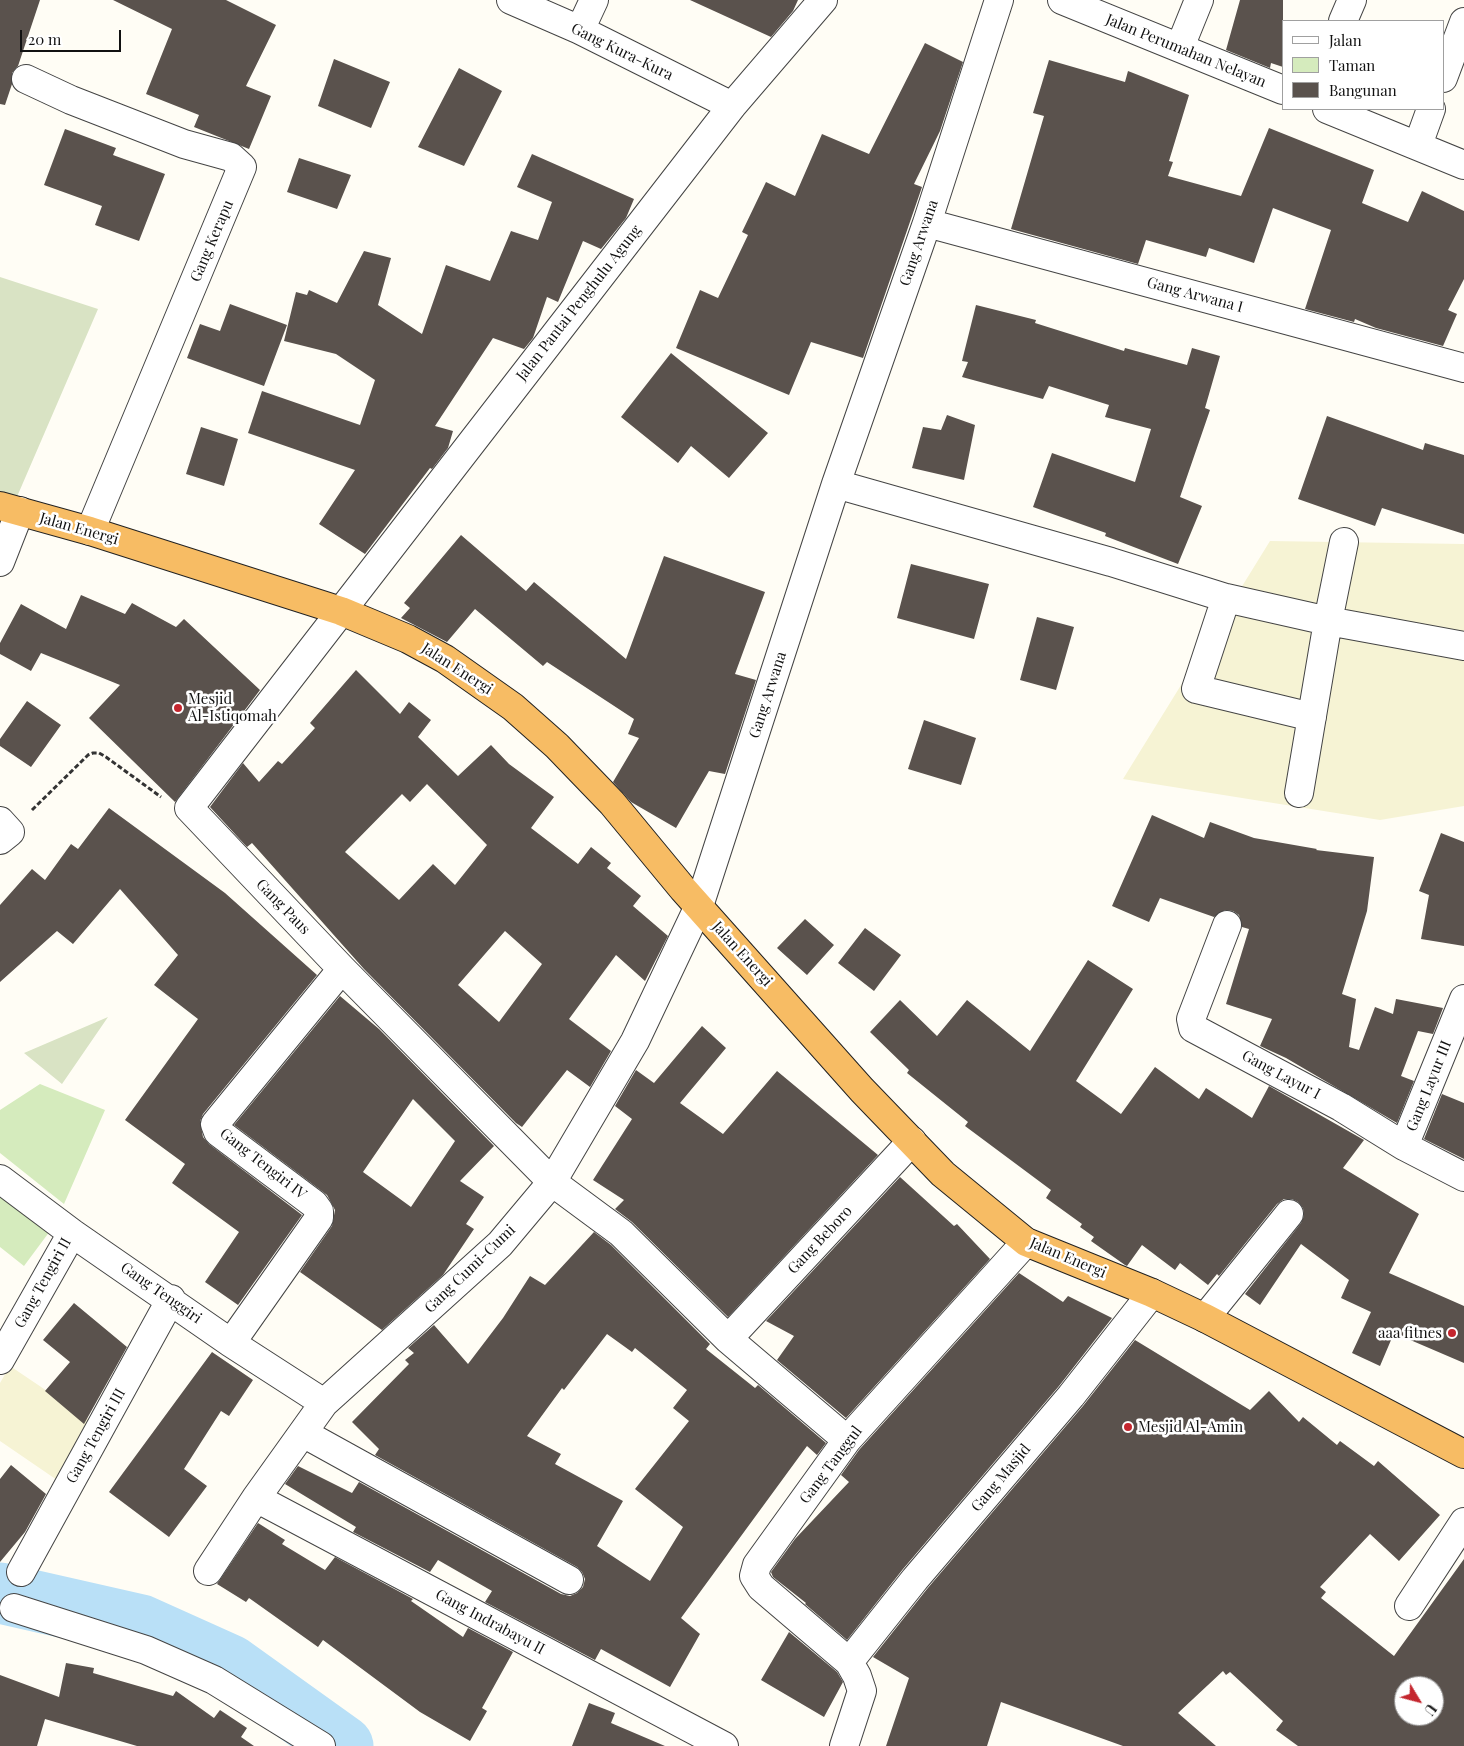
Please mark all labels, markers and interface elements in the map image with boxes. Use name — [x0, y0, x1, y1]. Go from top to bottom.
street label: Jalan Perumahan Nelayan — [1103, 11, 1269, 91]
scale bar — [22, 20, 124, 52]
street label: Gang Kura-Kura — [568, 20, 676, 84]
legend — [1282, 20, 1444, 110]
text: 20 m — [28, 29, 61, 49]
text: Jalan — [1329, 30, 1362, 50]
text: Taman — [1329, 55, 1375, 75]
text: Bangunan — [1329, 80, 1397, 100]
street label: Gang Kerapu — [187, 197, 237, 285]
street label: Gang Arwana — [896, 198, 942, 288]
street label: Jalan Pantai Penghulu Agung — [513, 222, 645, 384]
street label: Gang Arwana I — [1145, 274, 1245, 316]
street label: Jalan Energi — [38, 509, 120, 549]
street label: Jalan Energi — [418, 639, 496, 699]
street label: Gang Arwana — [746, 649, 790, 741]
place label: Mesjid Al-Istiqomah — [188, 690, 277, 725]
marker: Mesjid Al-Istiqomah — [172, 702, 184, 714]
street label: Gang Paus — [252, 876, 314, 938]
street label: Jalan Energi — [708, 918, 776, 990]
street label: Gang Layur III — [1403, 1038, 1455, 1134]
street label: Gang Layur I — [1239, 1047, 1323, 1103]
street label: Gang Tengiri IV — [216, 1125, 310, 1203]
street label: Gang Beboro — [784, 1202, 856, 1278]
street label: Gang Cumi-Cumi — [421, 1221, 519, 1317]
street label: Jalan Energi — [1027, 1234, 1109, 1282]
street label: Gang Tengiri II — [11, 1235, 75, 1331]
street label: Gang Tenggiri — [117, 1258, 205, 1328]
place label: aaa fitnes — [1378, 1324, 1442, 1342]
marker: aaa fitnes — [1446, 1327, 1458, 1339]
street label: Gang Tengiri III — [62, 1385, 130, 1487]
place label: Mesjid Al-Amin — [1138, 1418, 1243, 1436]
marker: Mesjid Al-Amin — [1122, 1421, 1134, 1433]
street label: Gang Tanggul — [796, 1423, 866, 1507]
street label: Gang Masjid — [968, 1441, 1034, 1515]
street label: Gang Indrabayu II — [432, 1586, 548, 1658]
north arrow — [1394, 1676, 1444, 1726]
text: U — [1420, 1700, 1441, 1719]

